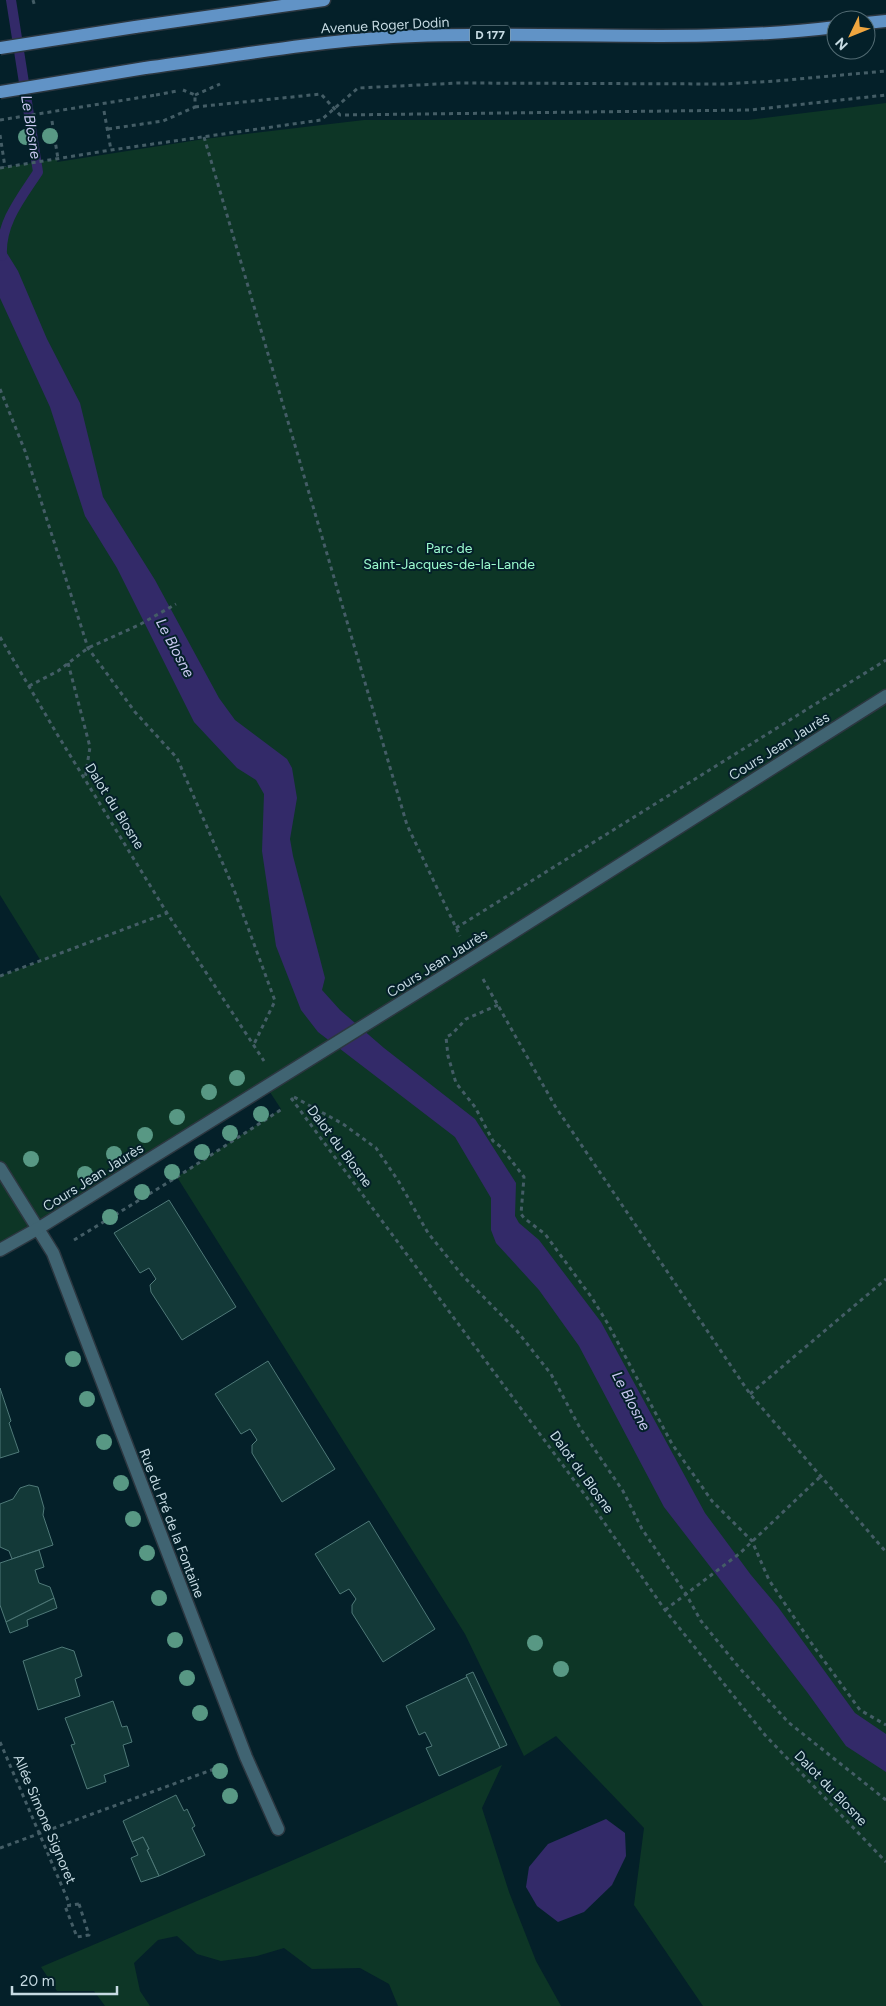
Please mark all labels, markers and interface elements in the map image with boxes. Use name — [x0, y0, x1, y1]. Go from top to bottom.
north arrow — [826, 10, 876, 60]
street label: Avenue Roger Dodin — [320, 14, 450, 37]
road number: D 177 — [470, 26, 510, 44]
text: N — [832, 34, 852, 53]
water label: Le Blosne — [17, 94, 45, 160]
park label: Parc de Saint-Jacques-de-la-Lande — [363, 540, 535, 573]
water label: Le Blosne — [152, 615, 198, 681]
street label: Cours Jean Jaurès — [726, 709, 833, 784]
street label: Dalot du Blosne — [81, 760, 148, 853]
street label: Cours Jean Jaurès — [384, 926, 491, 1001]
street label: Dalot du Blosne — [303, 1102, 376, 1191]
street label: Cours Jean Jaurès — [40, 1140, 147, 1215]
water label: Le Blosne — [608, 1368, 654, 1434]
street label: Dalot du Blosne — [546, 1428, 617, 1517]
street label: Rue du Pré de la Fontaine — [135, 1446, 208, 1601]
street label: Dalot du Blosne — [791, 1747, 871, 1830]
street label: Allée Simone Signoret — [10, 1752, 79, 1886]
scale bar — [12, 1964, 118, 1996]
text: 20 m — [20, 1972, 54, 1990]

